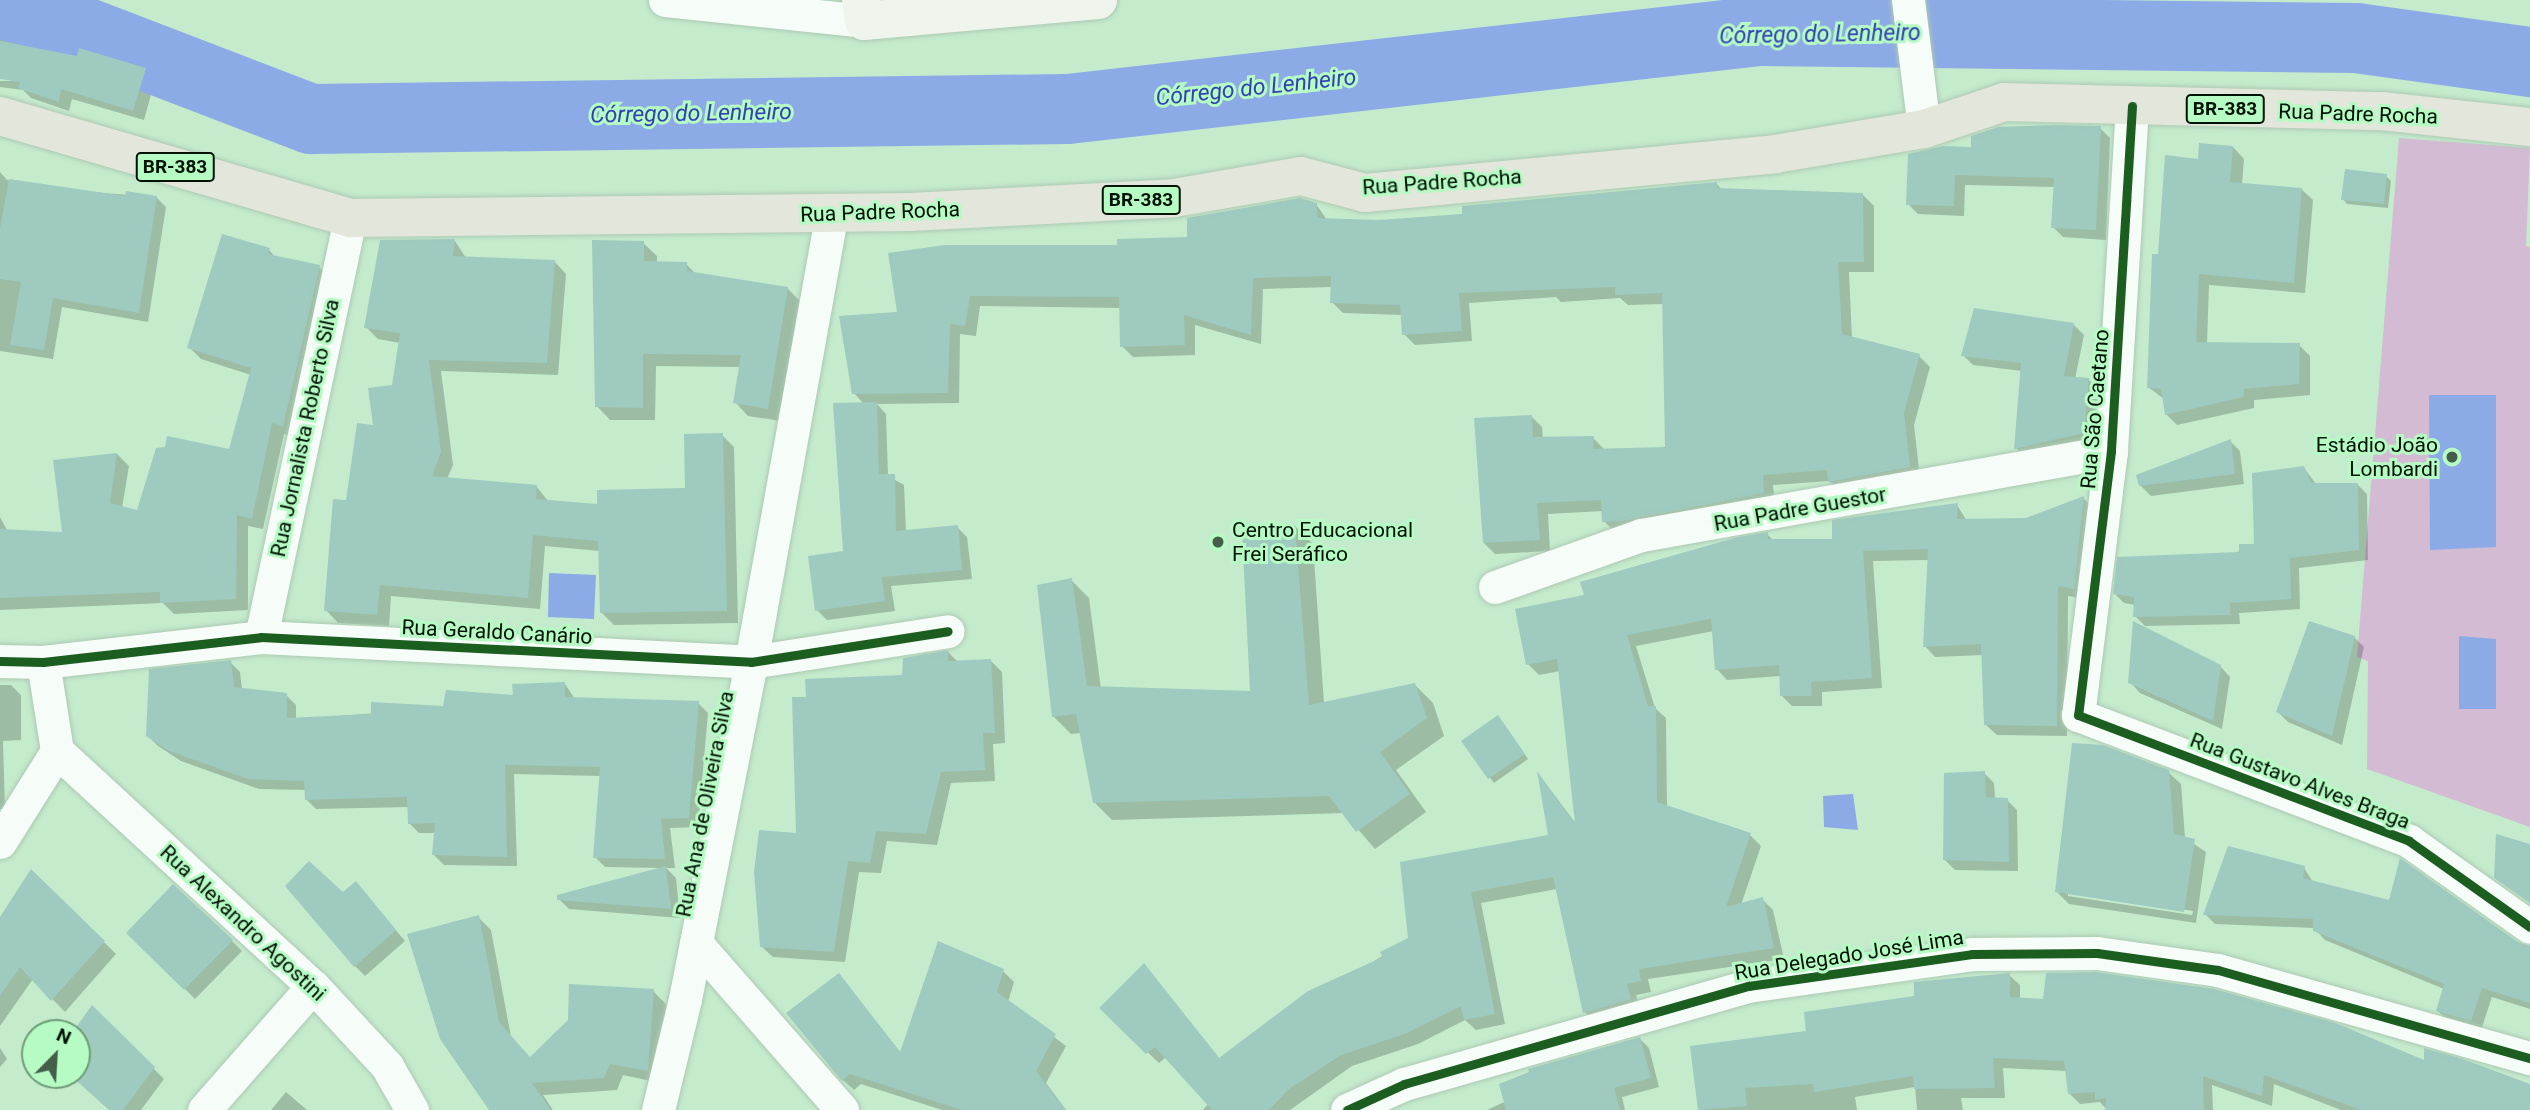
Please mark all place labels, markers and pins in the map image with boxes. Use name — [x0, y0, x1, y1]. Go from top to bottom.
place label: Estádio João Lombardi — [2316, 432, 2438, 482]
marker: Estádio João Lombardi — [2444, 449, 2460, 465]
place label: Centro Educacional Frei Seráfico — [1232, 517, 1413, 567]
marker: Centro Educacional Frei Seráfico — [1210, 534, 1226, 550]

